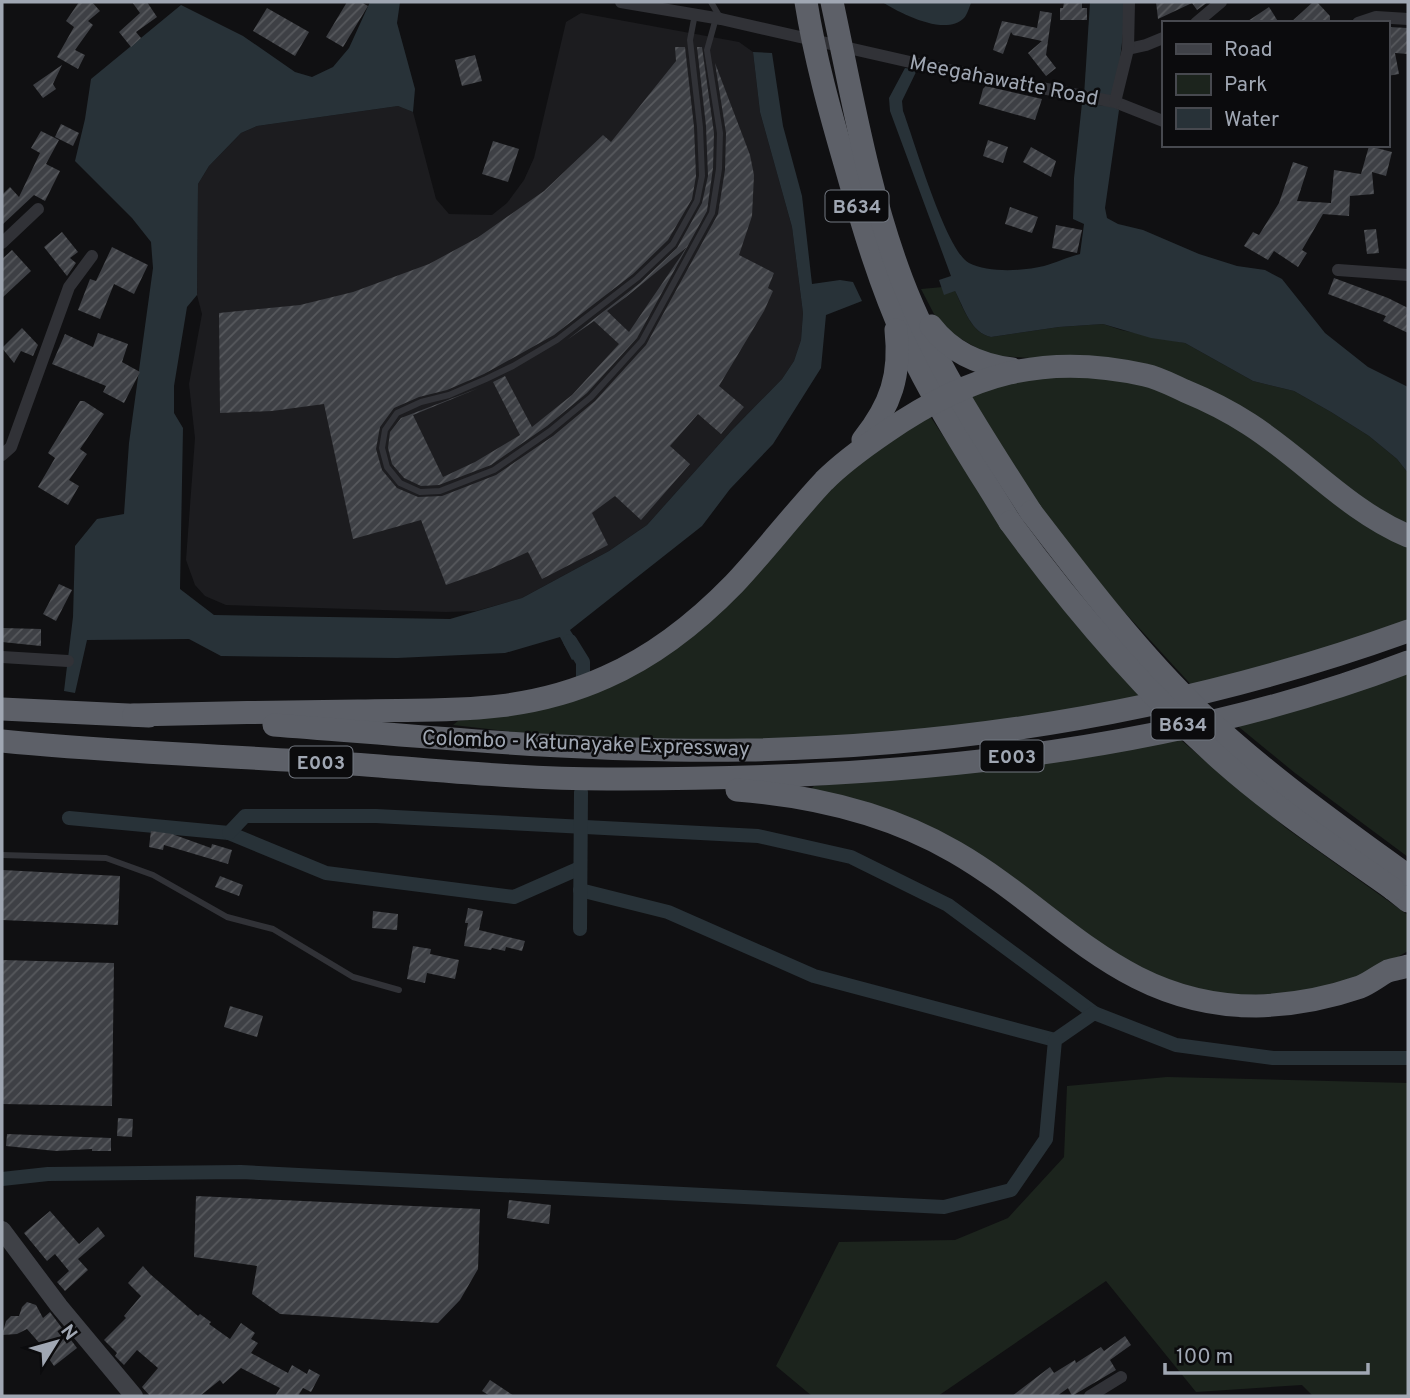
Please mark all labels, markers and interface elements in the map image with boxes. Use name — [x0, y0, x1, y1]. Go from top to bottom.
legend — [1162, 21, 1389, 147]
text: Road — [1224, 37, 1273, 64]
street label: Meegahawatte Road — [907, 50, 1100, 113]
text: Park — [1224, 72, 1267, 99]
text: Water — [1224, 107, 1279, 134]
road number: B634 — [826, 190, 888, 222]
road number: B634 — [1152, 708, 1214, 740]
street label: Colombo - Katunayake Expressway — [422, 725, 750, 764]
road number: E003 — [981, 740, 1044, 772]
road number: E003 — [290, 747, 352, 778]
north arrow — [21, 1307, 91, 1377]
text: N — [54, 1320, 82, 1346]
scale bar — [1165, 1332, 1368, 1376]
text: 100 m — [1176, 1344, 1233, 1371]

